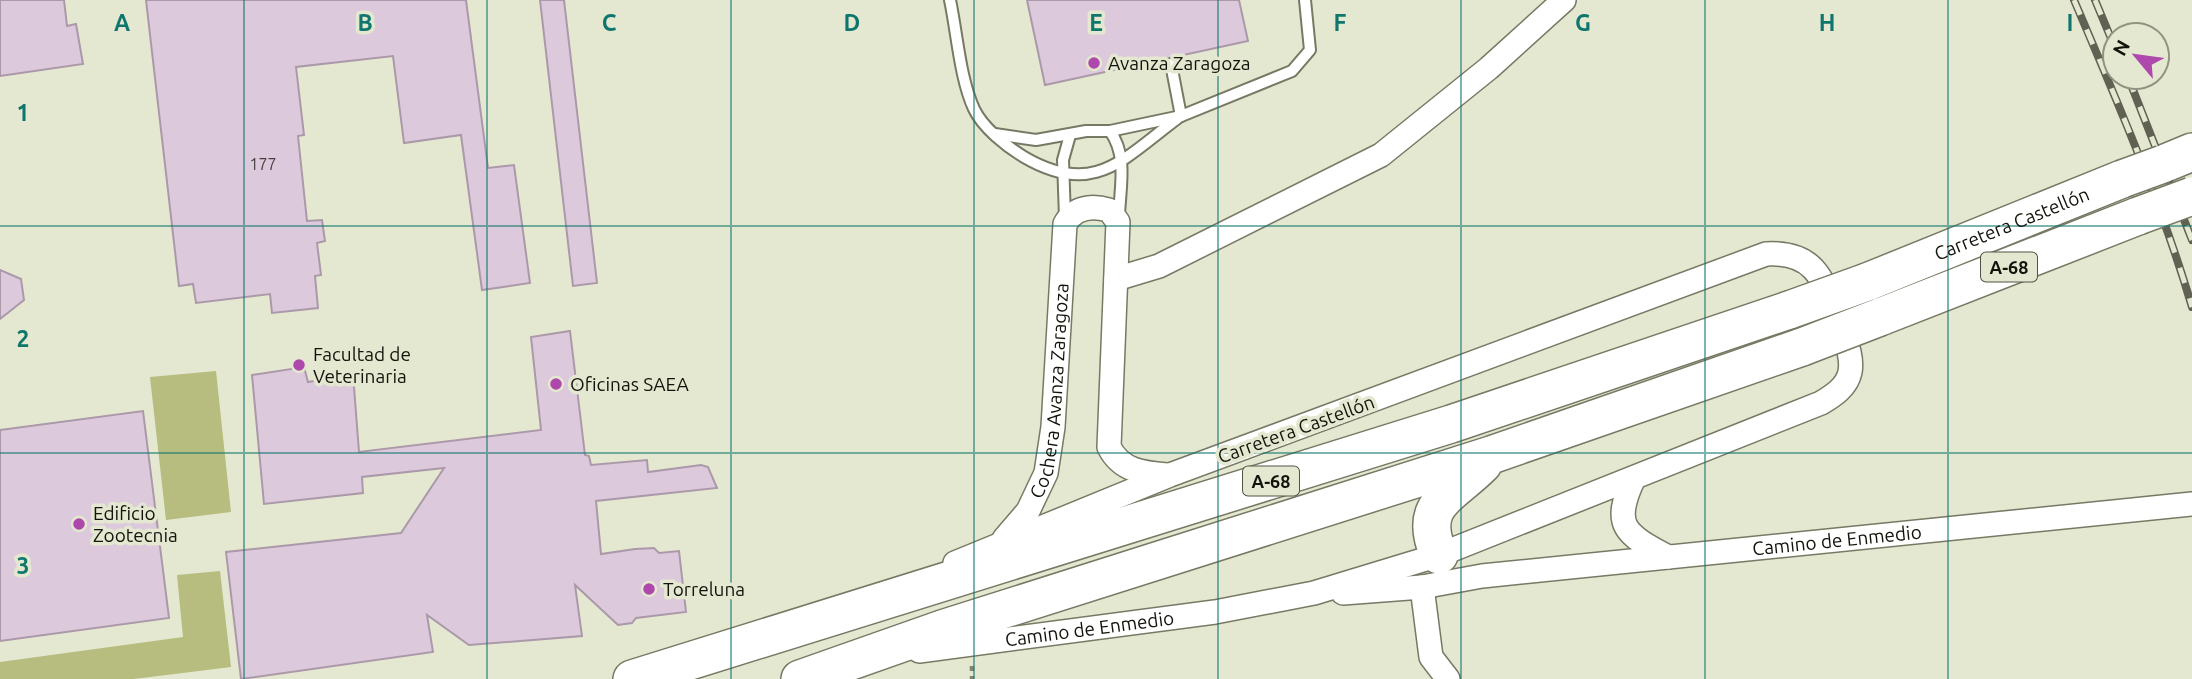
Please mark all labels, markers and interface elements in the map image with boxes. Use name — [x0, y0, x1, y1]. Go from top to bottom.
text: A — [114, 10, 130, 35]
text: B — [357, 10, 373, 35]
text: C — [602, 10, 617, 35]
text: D — [844, 10, 860, 35]
text: E — [1089, 10, 1103, 35]
text: F — [1334, 10, 1347, 35]
text: G — [1575, 10, 1591, 35]
text: H — [1819, 10, 1835, 35]
text: I — [2067, 10, 2073, 35]
north arrow — [2101, 21, 2171, 91]
text: N — [2108, 36, 2134, 59]
place label: Avanza Zaragoza — [1108, 52, 1251, 74]
marker: Avanza Zaragoza — [1086, 55, 1102, 71]
text: 1 — [17, 100, 29, 125]
house number: 177 — [249, 155, 277, 173]
street label: Carretera Castellón — [1931, 182, 2092, 265]
road number: A-68 — [1981, 253, 2037, 282]
street label: Cochera Avanza Zaragoza — [1025, 283, 1072, 502]
text: 2 — [17, 326, 29, 351]
place label: Facultad de Veterinaria — [313, 343, 411, 387]
marker: Facultad de Veterinaria — [291, 357, 307, 373]
place label: Oficinas SAEA — [570, 373, 690, 395]
marker: Oficinas SAEA — [548, 376, 564, 392]
street label: Carretera Castellón — [1215, 390, 1377, 468]
road number: A-68 — [1243, 466, 1299, 495]
place label: Edificio Zootecnia — [93, 502, 178, 546]
marker: Edificio Zootecnia — [71, 516, 87, 532]
street label: Camino de Enmedio — [1751, 520, 1923, 560]
text: 3 — [17, 553, 29, 578]
place label: Torreluna — [663, 578, 745, 600]
marker: Torreluna — [641, 581, 657, 597]
street label: Camino de Enmedio — [1004, 607, 1175, 651]

